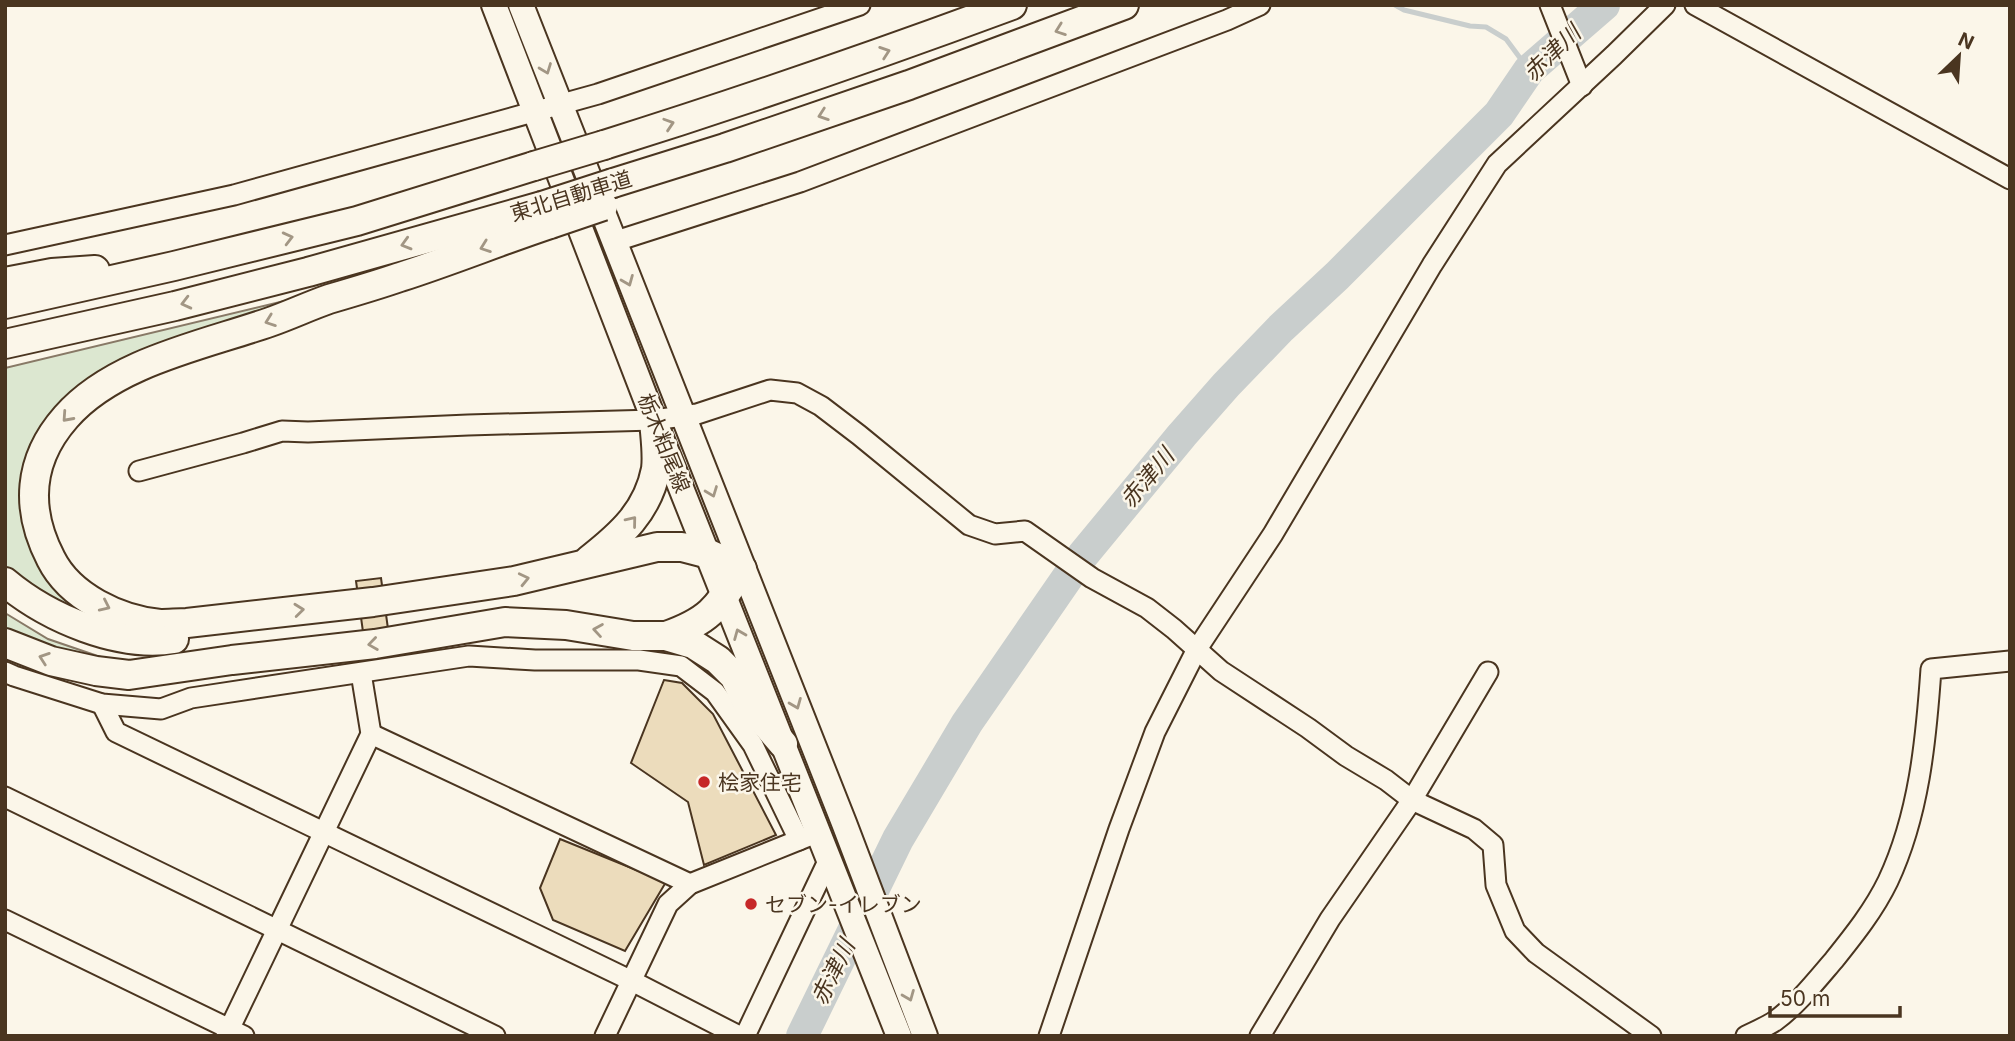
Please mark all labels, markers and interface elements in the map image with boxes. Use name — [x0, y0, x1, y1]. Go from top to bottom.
water label: 赤津川 — [1517, 17, 1589, 87]
one-way arrow — [1054, 21, 1066, 35]
north arrow — [1924, 21, 1994, 91]
text: N — [1955, 28, 1977, 55]
one-way arrow — [878, 46, 891, 60]
one-way arrow — [537, 62, 551, 74]
one-way arrow — [817, 107, 829, 121]
one-way arrow — [663, 118, 675, 133]
street label: 東北自動車道 — [507, 166, 635, 226]
one-way arrow — [282, 232, 294, 246]
one-way arrow — [400, 236, 412, 251]
one-way arrow — [480, 238, 492, 252]
one-way arrow — [620, 274, 634, 286]
one-way arrow — [180, 295, 192, 309]
one-way arrow — [265, 313, 277, 327]
street label: 栃木粕尾線 — [633, 390, 695, 496]
one-way arrow — [63, 409, 75, 422]
water label: 赤津川 — [1114, 440, 1182, 513]
one-way arrow — [703, 486, 717, 498]
one-way arrow — [624, 516, 636, 529]
one-way arrow — [518, 573, 530, 587]
one-way arrow — [98, 598, 110, 612]
one-way arrow — [293, 603, 305, 618]
one-way arrow — [593, 623, 604, 638]
one-way arrow — [734, 628, 748, 640]
one-way arrow — [367, 637, 379, 652]
one-way arrow — [38, 652, 51, 666]
one-way arrow — [787, 697, 801, 709]
place label: 桧家住宅 — [718, 770, 802, 795]
marker: 桧家住宅 — [696, 774, 712, 790]
place label: セブン-イレブン — [765, 892, 922, 917]
marker: セブン-イレブン — [743, 896, 759, 912]
water label: 赤津川 — [805, 932, 862, 1009]
scale bar — [1770, 974, 1899, 1018]
text: 50 m — [1780, 986, 1830, 1011]
one-way arrow — [900, 989, 914, 1001]

